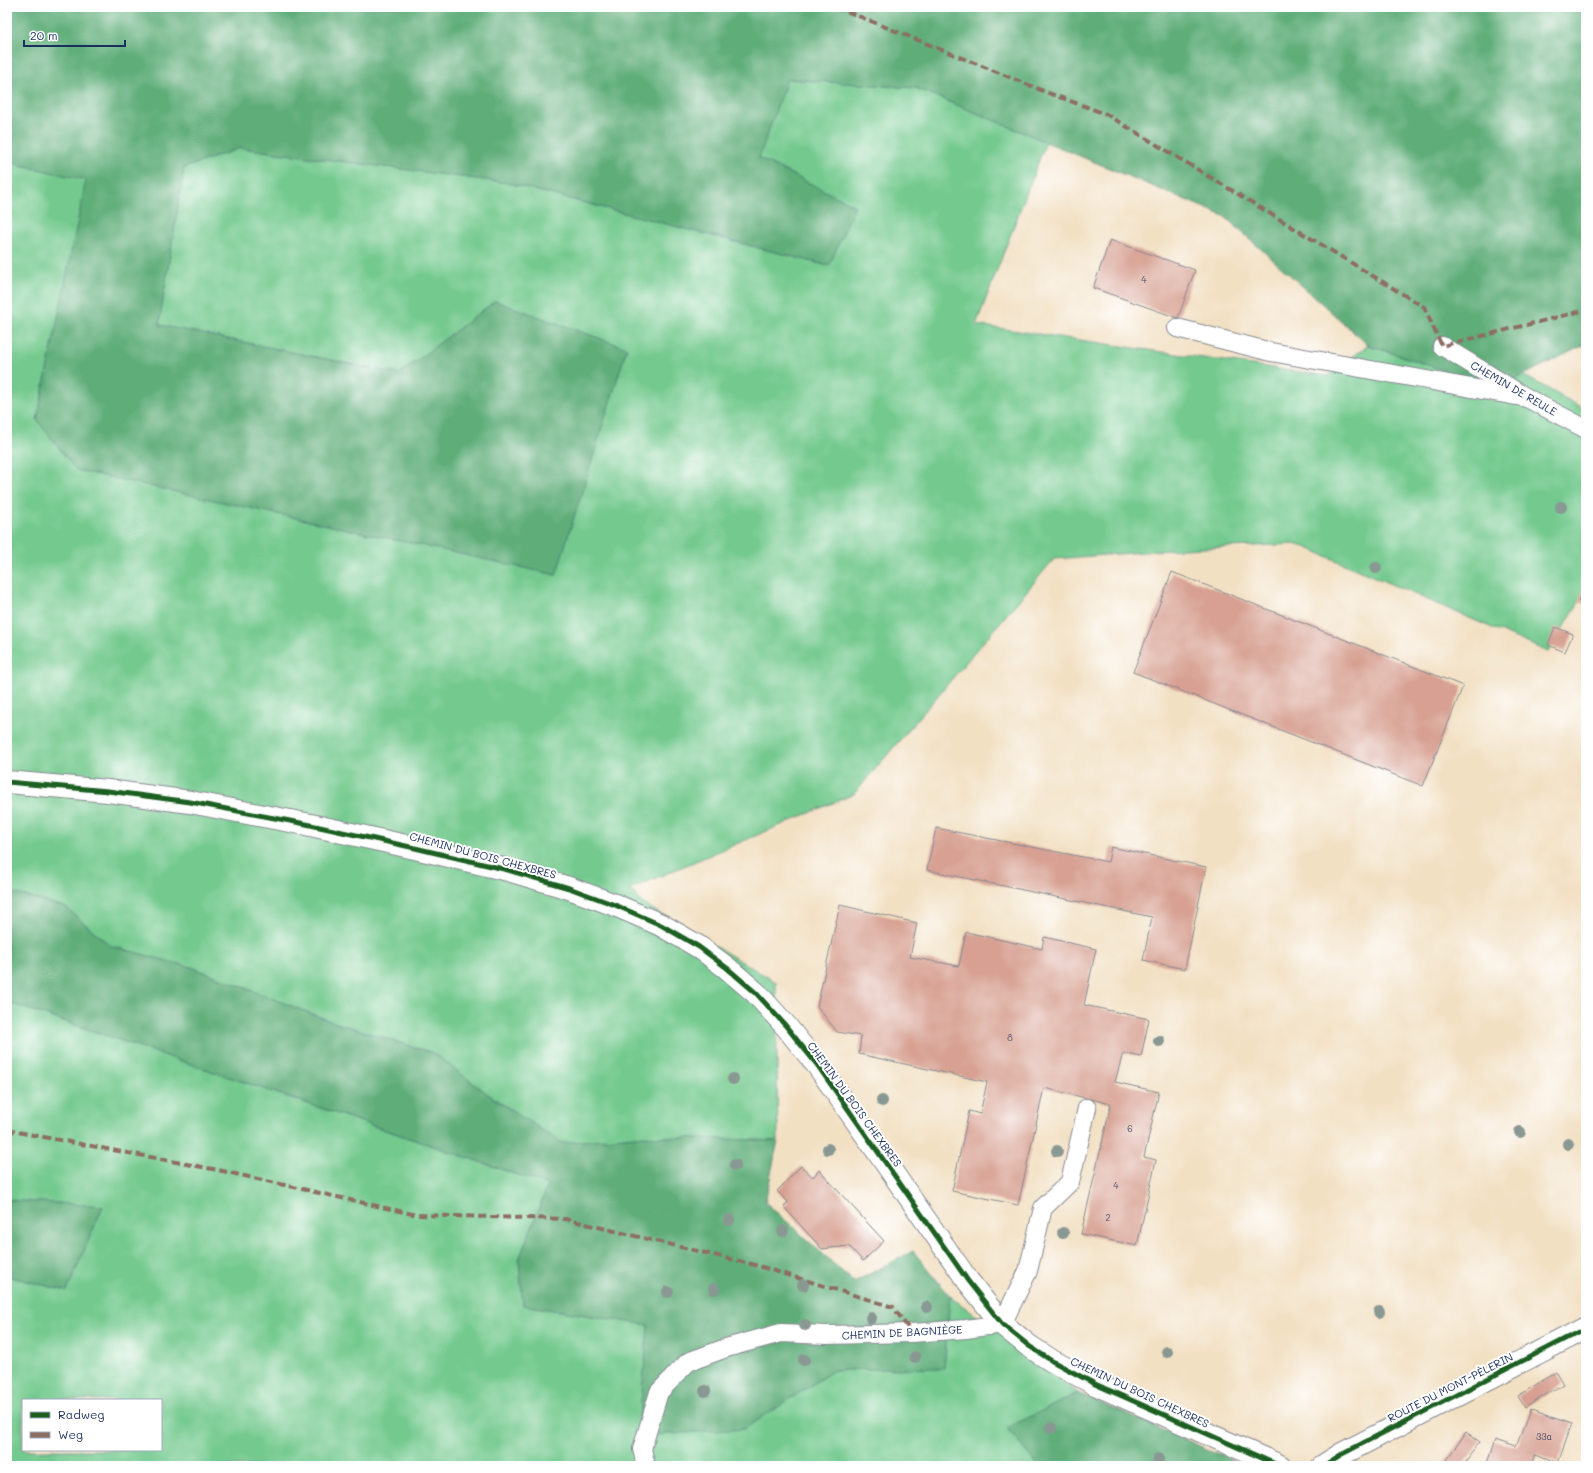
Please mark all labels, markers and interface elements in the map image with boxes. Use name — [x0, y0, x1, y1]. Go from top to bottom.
scale bar — [24, 22, 125, 48]
text: 20 m — [30, 27, 58, 43]
house number: 4 — [1141, 274, 1147, 285]
street label: CHEMIN DE REULE — [1468, 357, 1560, 419]
street label: CHEMIN DU BOIS CHEXBRES — [408, 828, 558, 882]
house number: 8 — [1007, 1032, 1013, 1043]
street label: CHEMIN DU BOIS CHEXBRES — [804, 1038, 906, 1170]
house number: 6 — [1127, 1123, 1133, 1134]
house number: 4 — [1113, 1180, 1119, 1191]
house number: 2 — [1105, 1212, 1111, 1223]
street label: CHEMIN DE BAGNIÈGE — [841, 1321, 963, 1343]
street label: ROUTE DU MONT-PÈLERIN — [1385, 1349, 1515, 1425]
street label: CHEMIN DU BOIS CHEXBRES — [1068, 1353, 1212, 1431]
legend — [22, 1399, 162, 1451]
text: Radweg — [58, 1406, 105, 1422]
text: Weg — [58, 1426, 83, 1442]
house number: 33a — [1536, 1431, 1552, 1442]

